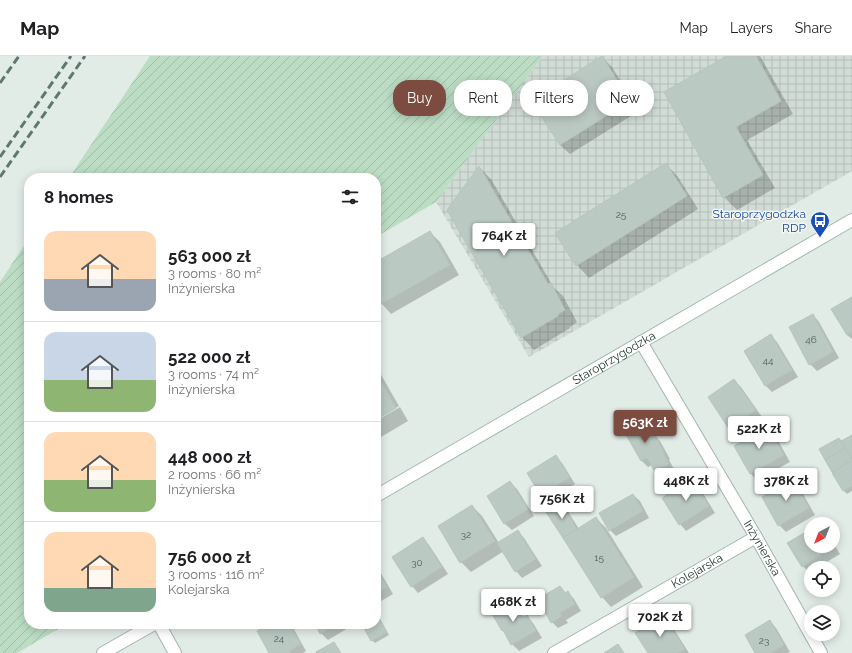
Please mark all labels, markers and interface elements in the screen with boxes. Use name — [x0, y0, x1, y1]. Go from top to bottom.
text: Map — [20, 17, 59, 39]
text: Map — [680, 20, 708, 36]
text: Layers — [730, 20, 773, 36]
text: Share — [795, 20, 832, 36]
chip: Buy — [393, 80, 446, 116]
chip: Rent — [454, 80, 512, 116]
chip: Filters — [520, 80, 588, 116]
chip: New — [596, 80, 654, 116]
icon: filters — [339, 186, 361, 208]
text: 8 homes — [44, 187, 113, 207]
place label: Staroprzygodzka RDP — [712, 207, 807, 235]
house number: 25 — [616, 209, 627, 220]
bus stop icon: Staroprzygodzka RDP — [809, 210, 831, 238]
pin: 764K zł — [467, 223, 541, 257]
text: 764K zł — [481, 228, 527, 243]
text: 563 000 zł — [168, 246, 251, 266]
icon: home — [76, 247, 124, 295]
text: 3 rooms · 80 m² — [168, 266, 261, 281]
text: Inżynierska — [168, 281, 235, 296]
street label: Staroprzygodzka — [570, 329, 658, 388]
house number: 46 — [805, 334, 817, 345]
text: 522 000 zł — [168, 347, 250, 367]
icon: home — [76, 348, 124, 396]
house number: 44 — [763, 355, 774, 366]
text: 3 rooms · 74 m² — [168, 367, 259, 382]
text: Inżynierska — [168, 382, 235, 397]
pin: 563K zł — [608, 410, 682, 444]
text: 563K zł — [623, 415, 667, 430]
pin: 522K zł — [722, 416, 796, 450]
text: 522K zł — [737, 421, 781, 436]
text: 448 000 zł — [168, 447, 251, 467]
icon: home — [76, 448, 124, 496]
text: 2 rooms · 66 m² — [168, 467, 261, 482]
pin: 448K zł — [649, 468, 723, 502]
pin: 378K zł — [749, 468, 823, 502]
text: 448K zł — [663, 473, 709, 488]
text: 378K zł — [764, 473, 808, 488]
text: Inżynierska — [168, 482, 235, 497]
pin: 756K zł — [525, 486, 599, 520]
text: 756K zł — [540, 491, 584, 506]
north arrow — [804, 517, 840, 553]
map controls — [804, 517, 840, 641]
street label: Inżynierska — [741, 518, 783, 578]
house number: 32 — [461, 529, 471, 540]
text: 756 000 zł — [168, 547, 251, 567]
icon: home — [76, 548, 124, 596]
street label: Kolejarska — [669, 551, 725, 591]
house number: 15 — [594, 552, 604, 563]
house number: 30 — [411, 557, 423, 568]
button: locate — [804, 561, 840, 597]
text: 3 rooms · 116 m² — [168, 567, 265, 582]
text: Kolejarska — [168, 582, 230, 597]
pin: 468K zł — [476, 589, 550, 623]
text: 468K zł — [490, 594, 536, 609]
pin: 702K zł — [623, 604, 697, 638]
button: layers — [804, 605, 840, 641]
text: 702K zł — [637, 609, 683, 624]
house number: 24 — [274, 633, 285, 644]
house number: 23 — [759, 635, 769, 646]

